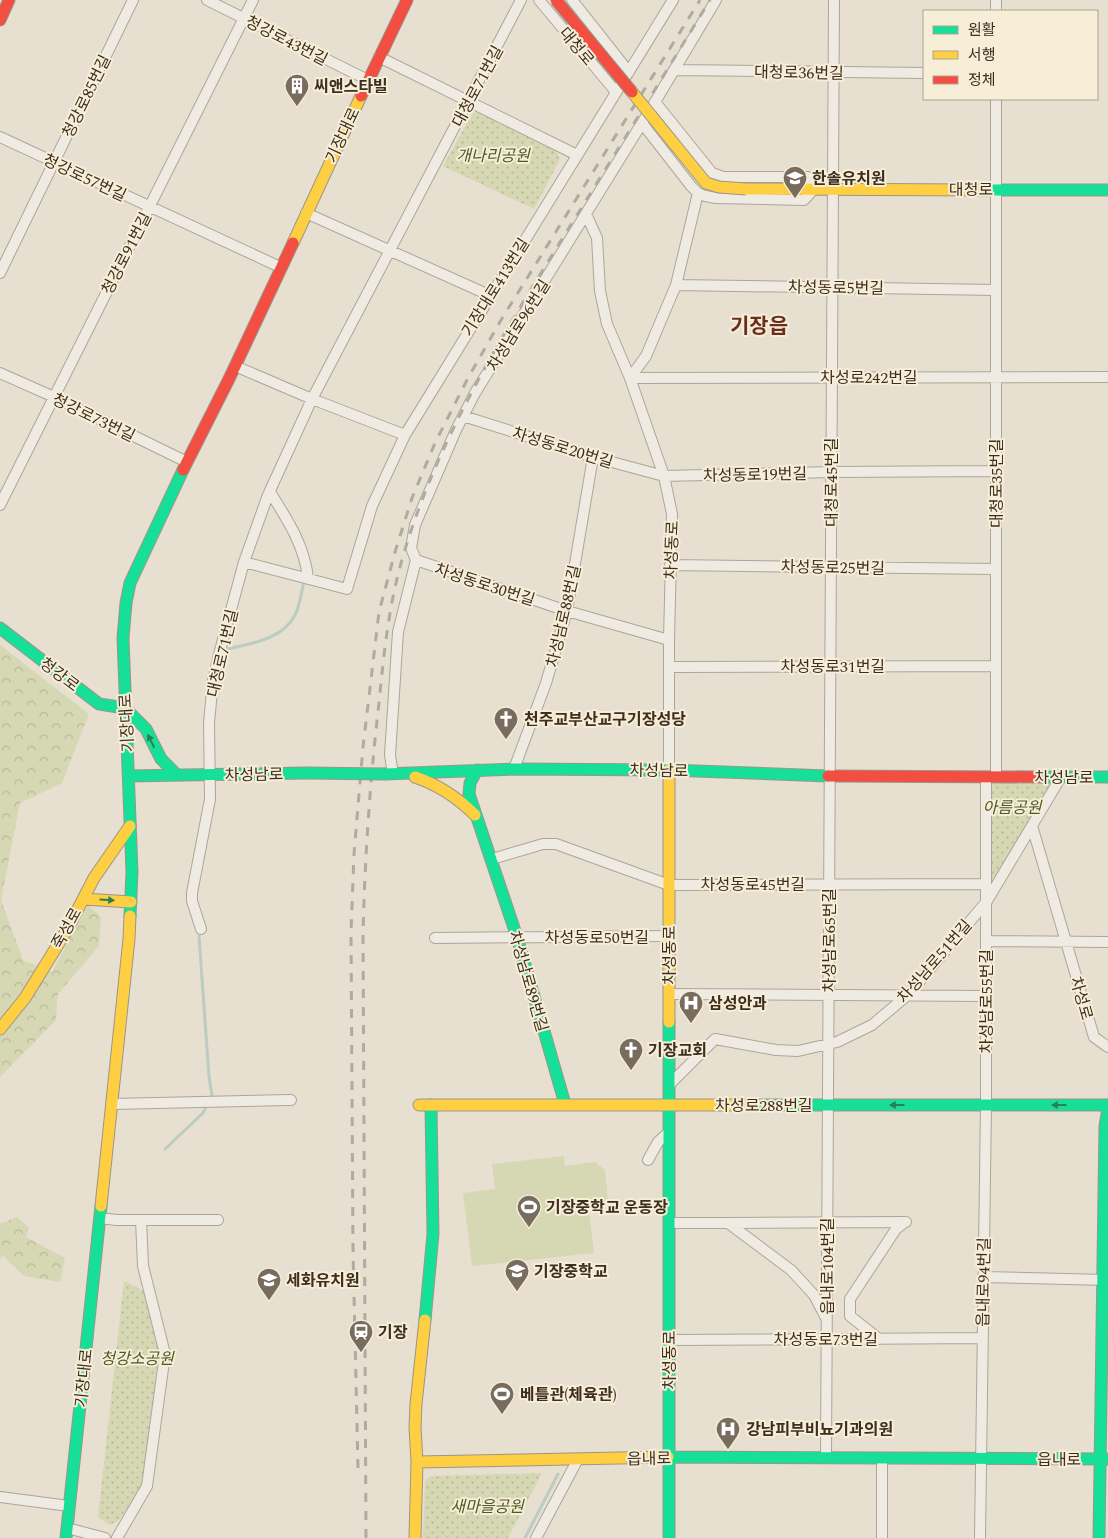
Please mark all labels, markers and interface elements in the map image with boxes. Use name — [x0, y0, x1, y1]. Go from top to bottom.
street label: 청강로43번길 — [241, 10, 332, 72]
legend — [923, 10, 1098, 100]
text: 원활 — [968, 19, 996, 42]
street label: 대청로 — [553, 22, 600, 71]
street label: 대청로71번길 — [446, 41, 510, 132]
text: 서행 — [968, 44, 996, 67]
street label: 청강로85번길 — [56, 51, 117, 142]
street label: 대청로36번길 — [754, 60, 844, 86]
text: 정체 — [968, 69, 996, 92]
building icon: 씨앤스타빌 — [284, 73, 310, 107]
place label: 씨앤스타빌 — [314, 75, 388, 99]
street label: 기장대로 — [320, 103, 366, 167]
park label: 개나리공원 — [456, 144, 531, 168]
street label: 청강로57번길 — [39, 148, 130, 208]
school or university icon: 한솔유치원 — [782, 165, 808, 199]
place label: 한솔유치원 — [812, 167, 886, 191]
street label: 대청로 — [949, 178, 993, 202]
street label: 청강로91번길 — [96, 208, 158, 299]
street label: 기장대로413번길 — [456, 234, 536, 342]
street label: 차성남로96번길 — [481, 275, 557, 376]
street label: 차성동로5번길 — [788, 275, 884, 301]
district label: 기장읍 — [730, 311, 788, 343]
street label: 차성로242번길 — [820, 366, 918, 390]
street label: 청강로73번길 — [48, 387, 139, 448]
street label: 차성동로20번길 — [509, 421, 616, 475]
street label: 대청로45번길 — [820, 437, 844, 527]
street label: 대청로35번길 — [985, 438, 1009, 528]
street label: 차성동로19번길 — [703, 462, 807, 488]
street label: 차성동로 — [659, 520, 685, 580]
street label: 차성동로25번길 — [781, 555, 885, 581]
street label: 차성동로30번길 — [431, 557, 538, 612]
street label: 차성남로88번길 — [541, 563, 587, 670]
street label: 대청로71번길 — [201, 607, 245, 700]
street label: 청강로 — [35, 652, 84, 698]
street label: 차성동로31번길 — [781, 655, 885, 679]
street label: 기장대로 — [113, 693, 141, 753]
church icon: 천주교부산교구기장성당 — [493, 706, 519, 740]
place label: 천주교부산교구기장성당 — [524, 708, 686, 732]
one-way arrow — [147, 734, 155, 748]
street label: 차성남로 — [629, 758, 689, 784]
street label: 차성남로 — [224, 762, 284, 788]
street label: 차성남로 — [1035, 766, 1094, 790]
park label: 아름공원 — [983, 796, 1043, 820]
street label: 차성동로45번길 — [701, 873, 805, 897]
street label: 차성남로65번길 — [818, 888, 842, 992]
one-way arrow — [99, 897, 115, 905]
street label: 죽성로 — [46, 903, 88, 954]
street label: 차성남로51번길 — [891, 914, 978, 1009]
street label: 차성동로 — [658, 925, 682, 984]
street label: 차성동로50번길 — [545, 926, 649, 950]
street label: 차성남로89번길 — [502, 928, 554, 1035]
street label: 차성남로55번길 — [975, 949, 999, 1053]
street label: 차성로 — [1063, 974, 1099, 1023]
hospital icon: 삼성안과 — [678, 990, 704, 1024]
place label: 삼성안과 — [708, 992, 767, 1016]
church icon: 기장교회 — [618, 1037, 644, 1071]
place label: 기장교회 — [648, 1039, 707, 1063]
street label: 차성로288번길 — [715, 1094, 813, 1118]
one-way arrow — [889, 1101, 905, 1109]
one-way arrow — [1051, 1101, 1067, 1109]
sports icon: 기장중학교 운동장 — [516, 1194, 542, 1228]
place label: 기장중학교 운동장 — [546, 1196, 668, 1220]
street label: 읍내로104번길 — [816, 1217, 840, 1315]
street label: 읍내로94번길 — [971, 1237, 997, 1327]
school or university icon: 기장중학교 — [504, 1258, 530, 1292]
place label: 기장중학교 — [534, 1260, 608, 1284]
school or university icon: 세화유치원 — [256, 1267, 282, 1301]
place label: 세화유치원 — [286, 1269, 360, 1293]
station icon: 기장 — [348, 1319, 374, 1353]
place label: 기장 — [378, 1321, 408, 1345]
street label: 차성동로73번길 — [774, 1328, 878, 1352]
street label: 차성동로 — [658, 1330, 682, 1389]
street label: 기장대로 — [69, 1347, 99, 1409]
park label: 청강소공원 — [100, 1347, 175, 1371]
sports icon: 베틀관(체육관) — [489, 1381, 515, 1415]
place label: 베틀관(체육관) — [520, 1383, 617, 1407]
hospital icon: 강남피부비뇨기과의원 — [715, 1416, 741, 1450]
place label: 강남피부비뇨기과의원 — [746, 1418, 893, 1442]
street label: 읍내로 — [627, 1447, 672, 1471]
street label: 읍내로 — [1037, 1448, 1081, 1472]
park label: 새마을공원 — [450, 1495, 525, 1519]

